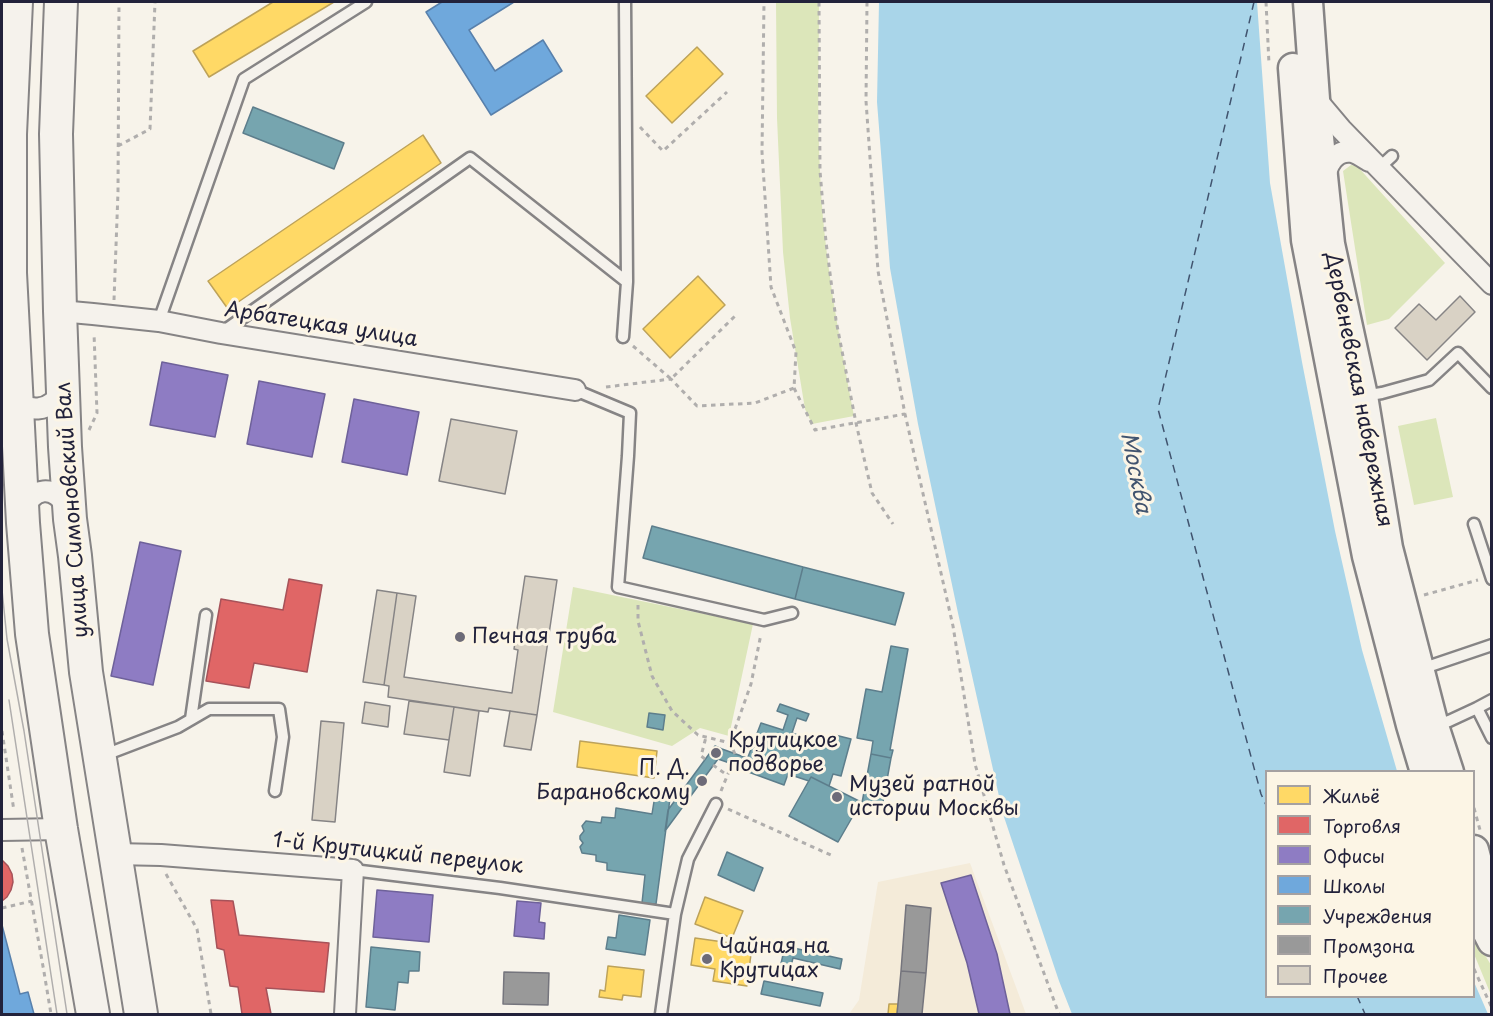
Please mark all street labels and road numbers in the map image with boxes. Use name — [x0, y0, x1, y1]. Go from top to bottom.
street label: Дербеневская набережная — [1319, 250, 1397, 530]
street label: Арбатецкая улица — [223, 297, 419, 353]
street label: улица Симоновский Вал — [51, 381, 95, 639]
street label: 1-й Крутицкий переулок — [272, 828, 524, 880]

